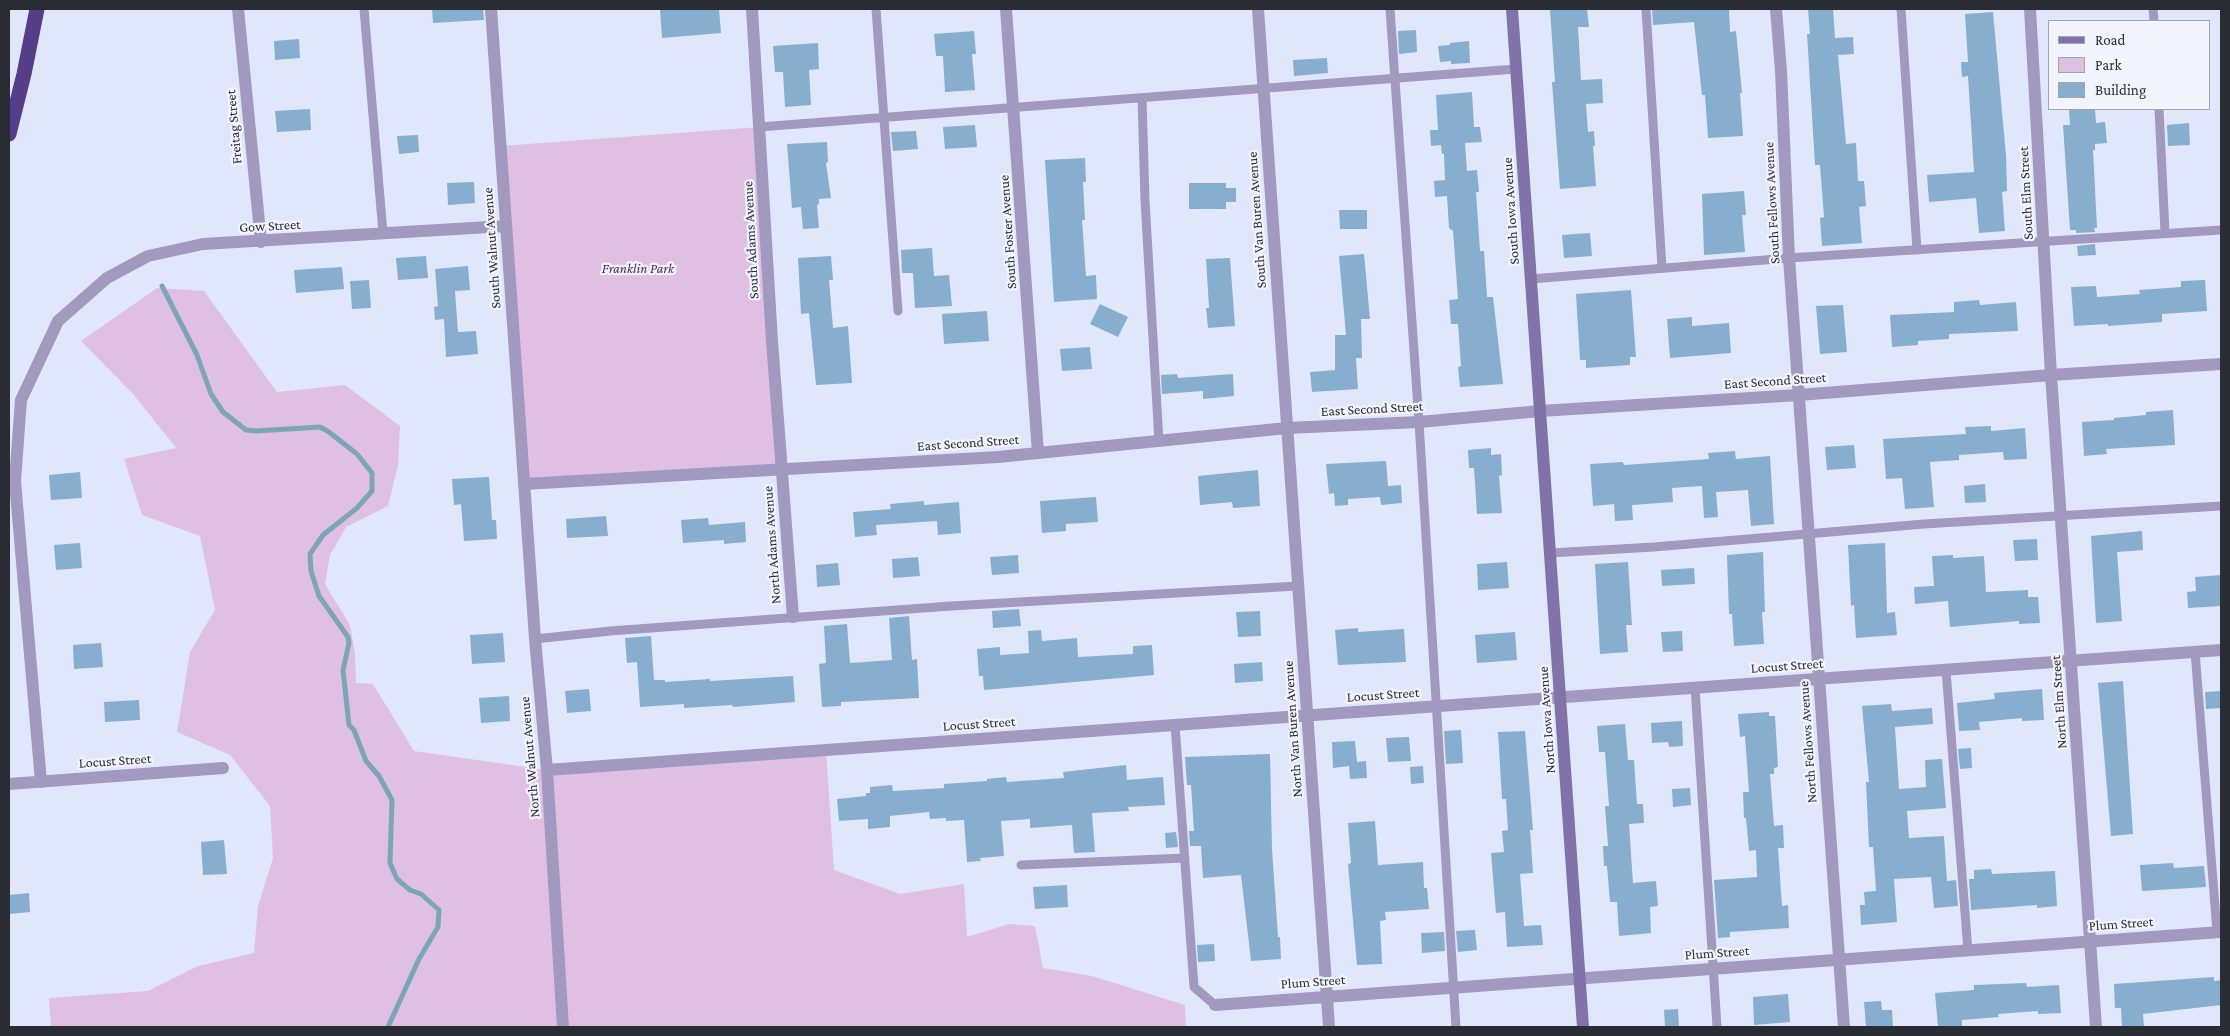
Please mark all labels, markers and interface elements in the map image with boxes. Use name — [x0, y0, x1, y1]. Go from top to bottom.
legend — [2048, 20, 2210, 110]
text: Road — [2095, 32, 2125, 48]
text: Park — [2095, 57, 2122, 73]
text: Building — [2095, 82, 2146, 98]
street label: Freitag Street — [222, 89, 246, 165]
street label: South Fellows Avenue — [1760, 142, 1784, 264]
street label: South Elm Street — [2015, 146, 2037, 240]
street label: South Van Buren Avenue — [1244, 151, 1270, 289]
street label: South Iowa Avenue — [1499, 157, 1523, 265]
street label: South Foster Avenue — [996, 174, 1020, 290]
street label: South Adams Avenue — [740, 181, 762, 299]
street label: South Walnut Avenue — [479, 187, 505, 309]
street label: Gow Street — [239, 216, 301, 236]
park label: Franklin Park — [602, 261, 674, 277]
street label: East Second Street — [1723, 369, 1827, 393]
street label: East Second Street — [1320, 398, 1424, 420]
street label: East Second Street — [916, 431, 1020, 455]
street label: North Adams Avenue — [759, 485, 785, 605]
street label: Locust Street — [1750, 655, 1824, 677]
street label: North Elm Street — [2047, 655, 2071, 749]
street label: North Van Buren Avenue — [1280, 660, 1306, 798]
street label: North Iowa Avenue — [1535, 666, 1559, 774]
street label: North Fellows Avenue — [1795, 680, 1821, 804]
street label: Locust Street — [1346, 684, 1420, 706]
street label: North Walnut Avenue — [516, 696, 544, 818]
street label: Locust Street — [942, 713, 1016, 735]
street label: Locust Street — [78, 750, 152, 772]
street label: Plum Street — [2088, 913, 2154, 935]
street label: Plum Street — [1684, 942, 1750, 964]
street label: Plum Street — [1280, 971, 1346, 993]

